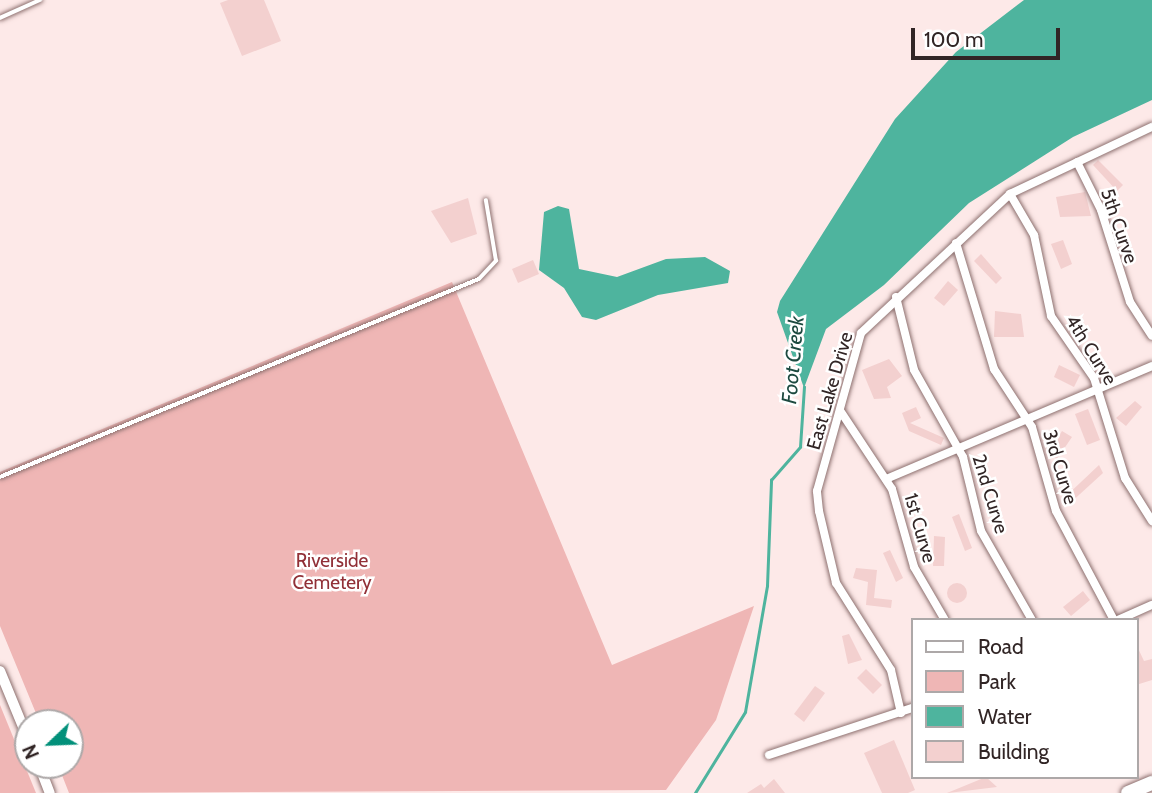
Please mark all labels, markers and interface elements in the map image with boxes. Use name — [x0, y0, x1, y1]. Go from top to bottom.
scale bar — [914, 14, 1063, 58]
text: 100 m — [924, 27, 983, 52]
street label: 5th Curve — [1096, 186, 1142, 266]
street label: 4th Curve — [1061, 311, 1121, 389]
water label: Foot Creek — [777, 315, 809, 405]
street label: East Lake Drive — [802, 329, 858, 453]
street label: 3rd Curve — [1038, 427, 1082, 507]
street label: 2nd Curve — [967, 452, 1013, 536]
street label: 1st Curve — [899, 491, 941, 565]
park label: Riverside Cemetery — [292, 550, 372, 594]
legend — [911, 618, 1138, 779]
text: Road — [978, 634, 1024, 659]
text: Park — [978, 669, 1016, 694]
text: Water — [978, 704, 1031, 729]
north arrow — [14, 709, 84, 779]
text: Building — [978, 739, 1049, 764]
text: N — [18, 741, 44, 762]

